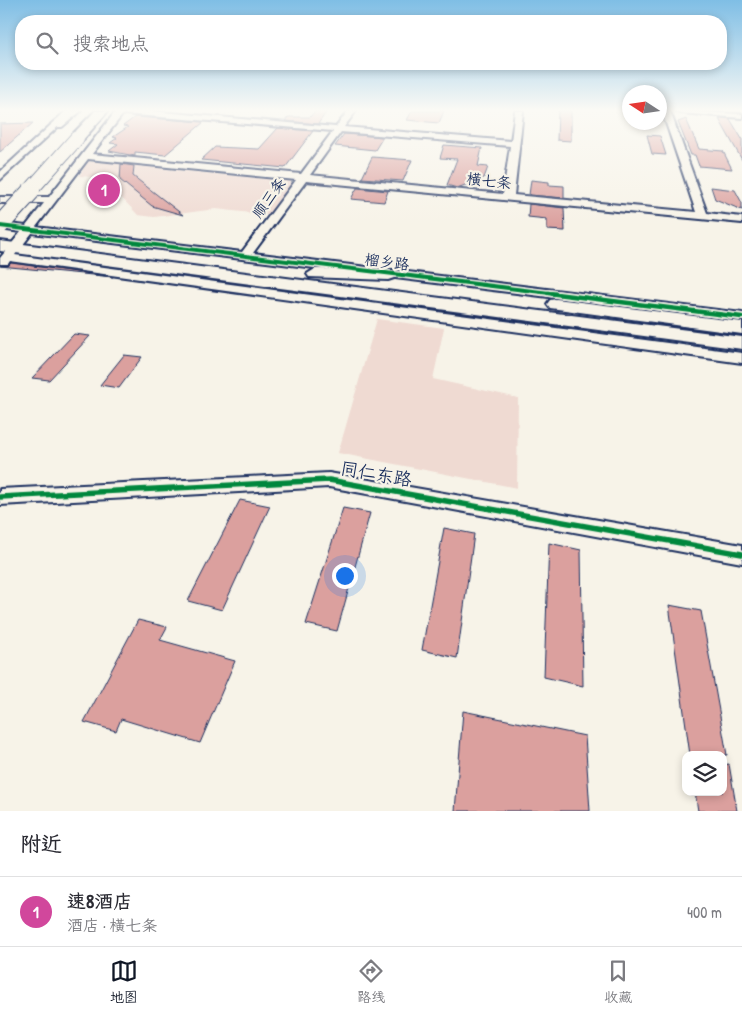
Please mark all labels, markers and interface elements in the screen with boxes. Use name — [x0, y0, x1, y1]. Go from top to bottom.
search box — [15, 15, 727, 70]
icon: search — [33, 29, 61, 57]
text: 搜索地点 — [73, 30, 149, 56]
north arrow — [622, 85, 667, 130]
street label: 横七条 — [466, 168, 513, 193]
pin: 1 — [88, 171, 120, 209]
street label: 顺三条 — [247, 173, 290, 222]
street label: 榴乡路 — [363, 248, 411, 275]
street label: 同仁东路 — [338, 455, 414, 492]
your location — [332, 563, 358, 589]
map controls — [682, 751, 727, 796]
button: layers — [682, 751, 727, 796]
text: 附近 — [20, 829, 62, 858]
text: 速8酒店 — [67, 888, 132, 914]
text: 1 — [33, 901, 39, 923]
text: 400 m — [687, 901, 722, 923]
text: 酒店 · 横七条 — [67, 914, 158, 936]
tab: 地图 — [110, 957, 138, 1006]
tab: 路线 — [357, 957, 385, 1006]
tab: 收藏 — [604, 957, 632, 1006]

